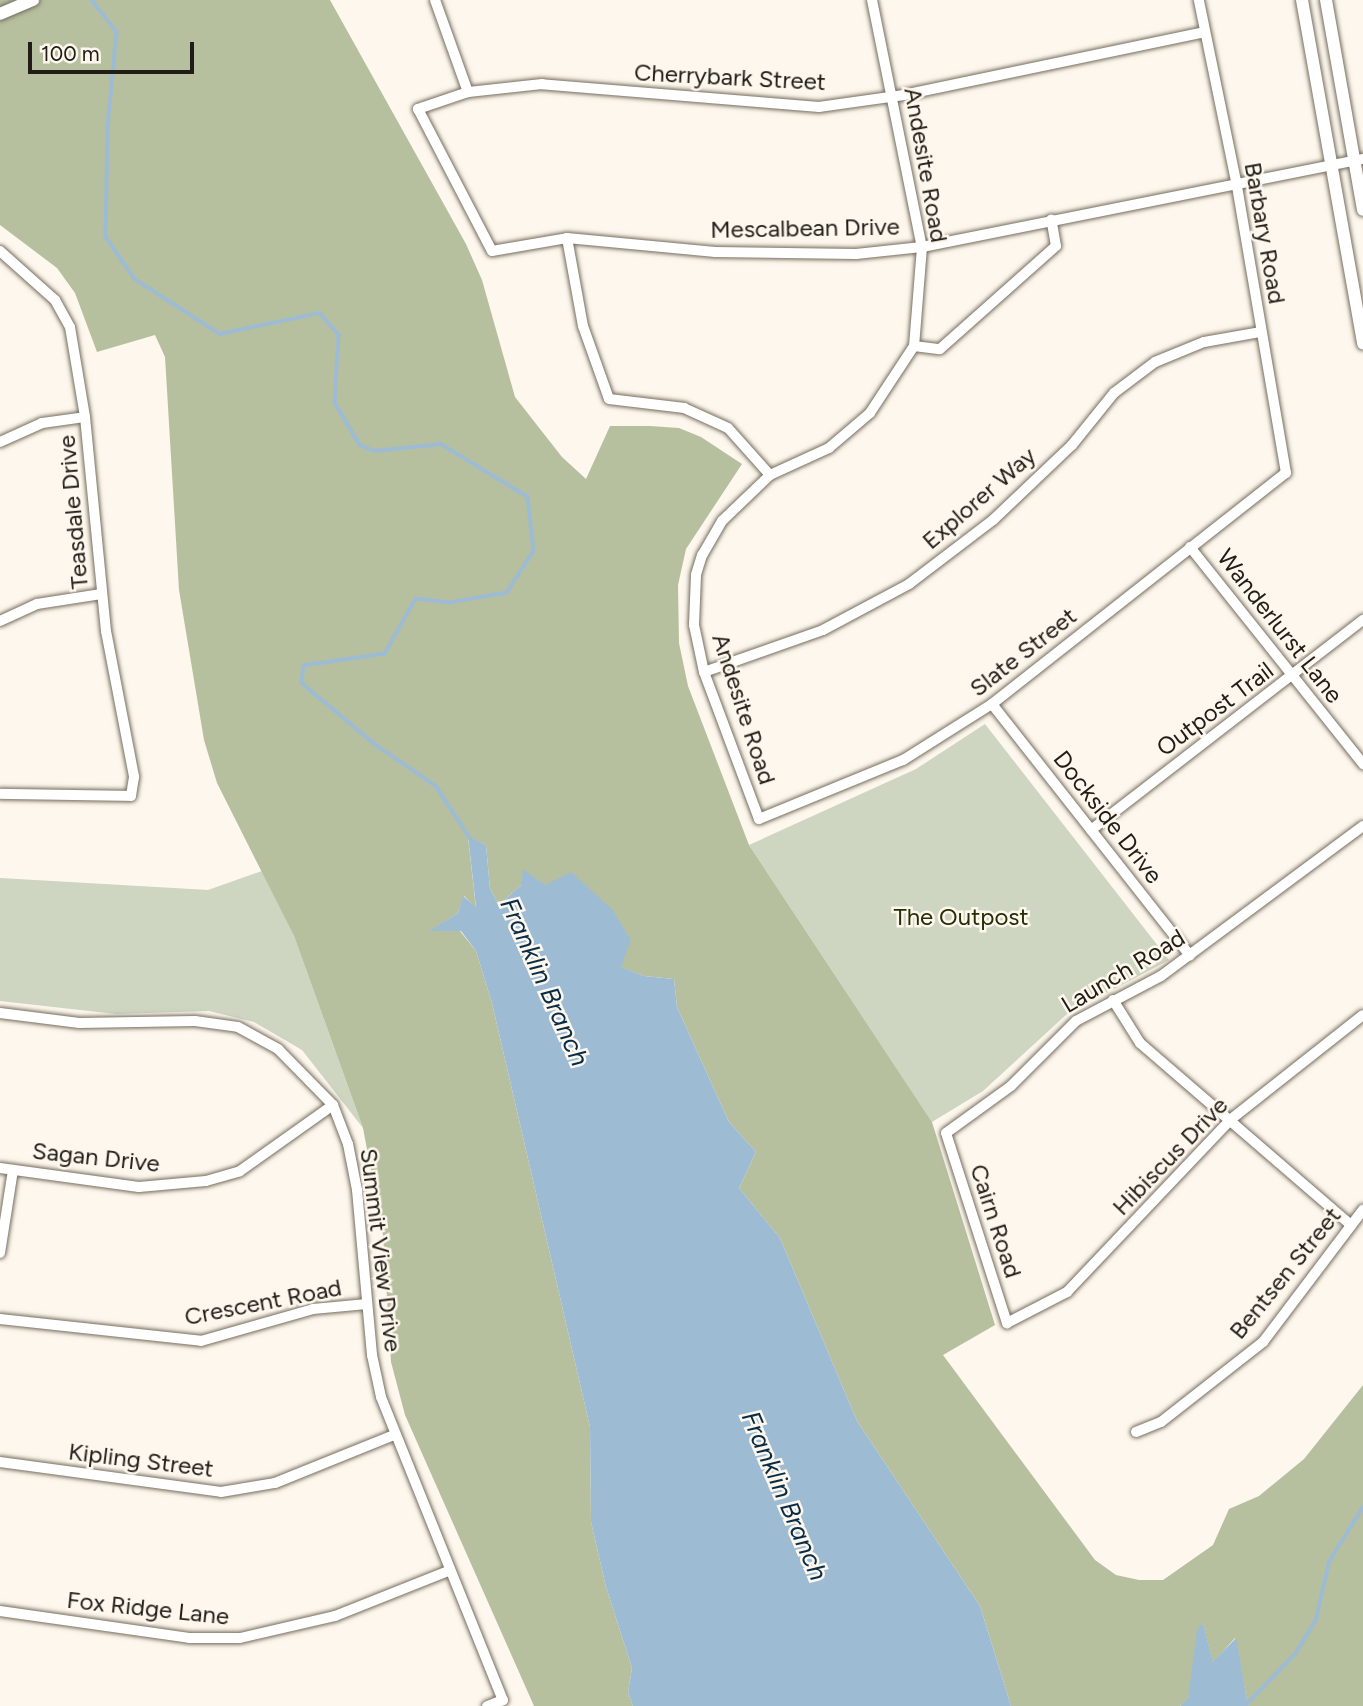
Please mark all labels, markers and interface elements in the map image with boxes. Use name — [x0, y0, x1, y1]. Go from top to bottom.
scale bar — [32, 28, 198, 72]
text: 100 m — [41, 41, 100, 66]
street label: Cherrybark Street — [633, 58, 827, 96]
street label: Andesite Road — [898, 85, 954, 245]
street label: Barbary Road — [1238, 160, 1292, 306]
street label: Mescalbean Drive — [710, 212, 900, 244]
street label: Teasdale Drive — [52, 434, 94, 590]
street label: Explorer Way — [916, 441, 1042, 555]
street label: Wanderlurst Lane — [1211, 543, 1349, 709]
street label: Slate Street — [964, 601, 1082, 703]
street label: Andesite Road — [706, 630, 782, 788]
street label: Outpost Trail — [1151, 656, 1279, 762]
street label: Dockside Drive — [1047, 745, 1169, 889]
water label: Franklin Branch — [493, 893, 595, 1071]
park label: The Outpost — [893, 903, 1029, 931]
street label: Launch Road — [1056, 923, 1190, 1019]
street label: Hibiscus Drive — [1106, 1091, 1234, 1221]
street label: Sagan Drive — [31, 1136, 161, 1178]
street label: Summit View Drive — [354, 1147, 408, 1353]
street label: Cairn Road — [964, 1161, 1028, 1281]
street label: Bentsen Street — [1223, 1201, 1347, 1345]
street label: Crescent Road — [182, 1273, 344, 1331]
water label: Franklin Branch — [734, 1407, 834, 1585]
street label: Kipling Street — [67, 1437, 215, 1483]
street label: Fox Ridge Lane — [65, 1585, 231, 1631]

